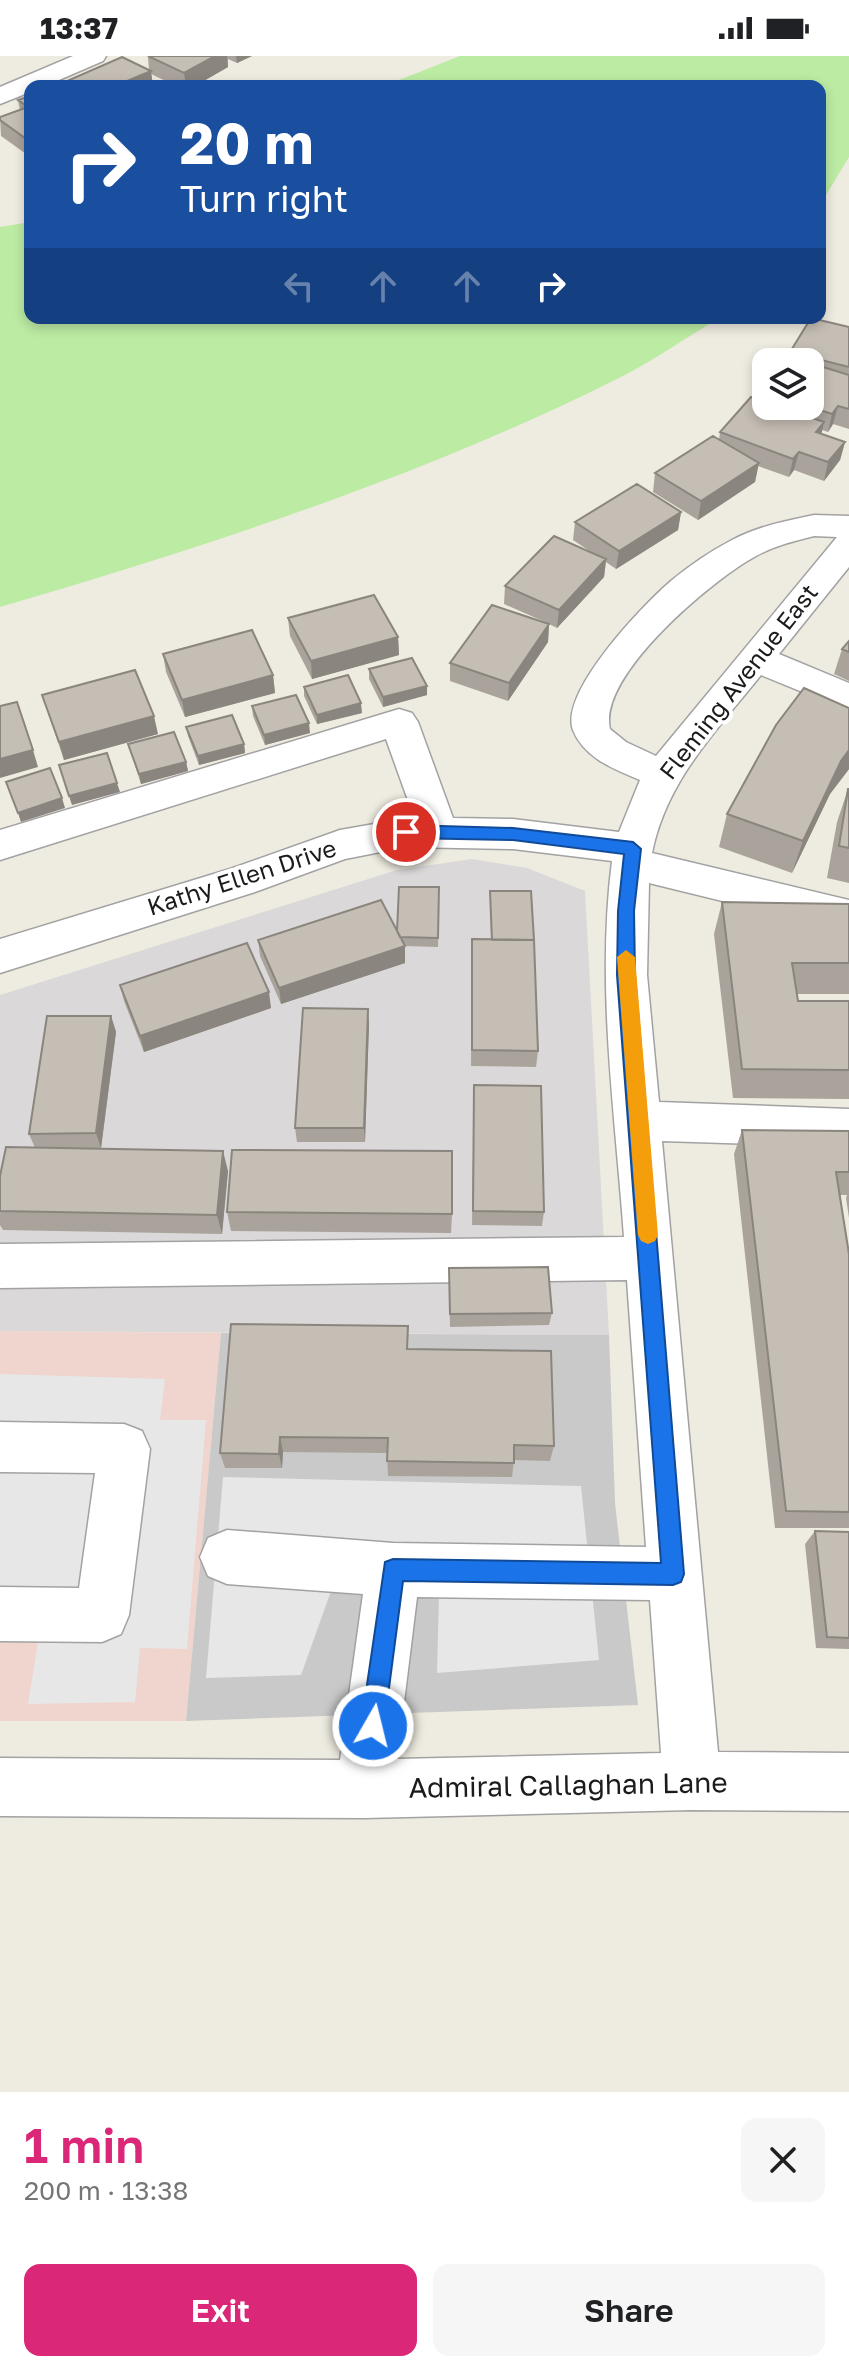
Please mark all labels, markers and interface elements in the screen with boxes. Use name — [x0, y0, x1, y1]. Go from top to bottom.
text: 13:37 — [40, 10, 118, 46]
text: 20 m — [180, 109, 314, 176]
icon: right — [48, 112, 152, 216]
text: Turn right — [180, 177, 348, 220]
icon: left — [277, 264, 321, 308]
icon: ahead — [361, 264, 405, 308]
icon: ahead — [445, 264, 489, 308]
icon: right — [529, 264, 573, 308]
map controls — [752, 348, 824, 420]
button: layers — [752, 348, 824, 420]
street label: Fleming Avenue East — [653, 578, 823, 785]
pin — [372, 798, 440, 866]
icon: arrive — [384, 810, 428, 854]
street label: Kathy Ellen Drive — [143, 832, 340, 921]
position arrow — [331, 1684, 415, 1768]
street label: Admiral Callaghan Lane — [408, 1765, 728, 1804]
text: 1 min — [24, 2116, 144, 2174]
button: close — [741, 2118, 825, 2202]
text: 200 m · 13:38 — [24, 2175, 188, 2206]
button: Exit — [24, 2264, 417, 2356]
button: Share — [433, 2264, 825, 2356]

